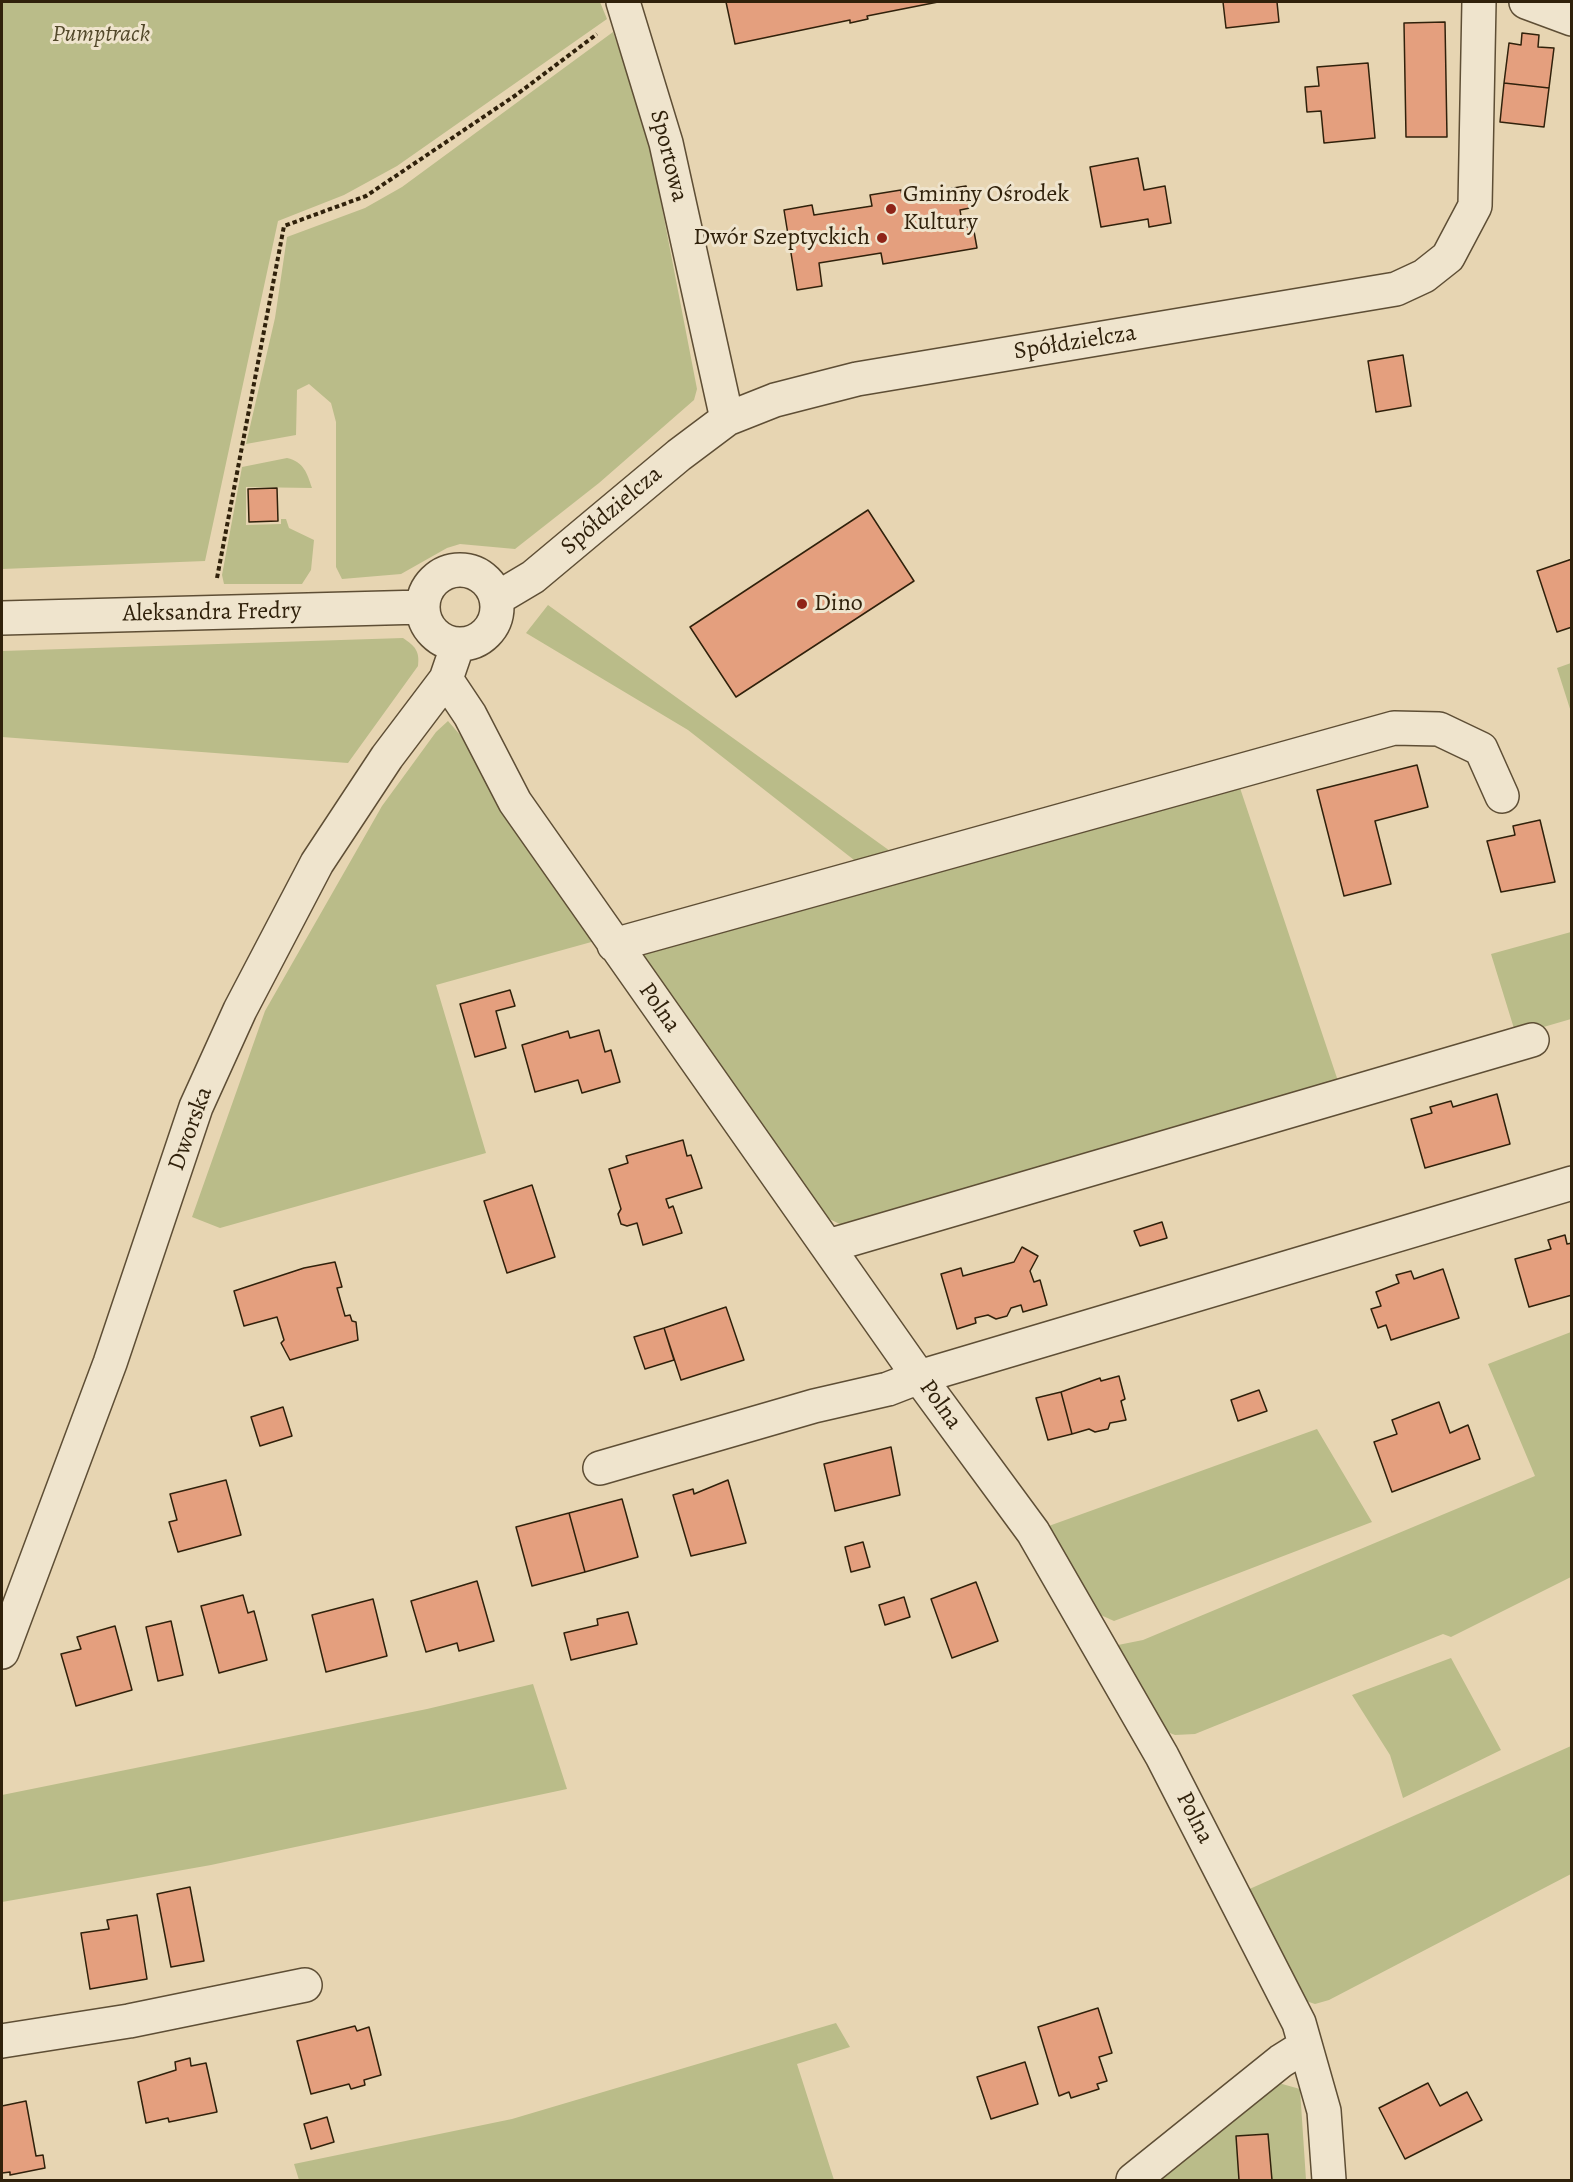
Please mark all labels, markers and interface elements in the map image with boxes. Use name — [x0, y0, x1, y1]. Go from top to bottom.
park label: Pumptrack — [52, 21, 150, 49]
street label: Sportowa — [643, 107, 693, 205]
place label: Gminny Ośrodek Kultury — [903, 181, 1069, 237]
marker: Gminny Ośrodek Kultury — [884, 202, 898, 216]
place label: Dwór Szeptyckich — [693, 224, 870, 252]
marker: Dwór Szeptyckich — [875, 231, 889, 245]
street label: Spółdzielcza — [1012, 319, 1138, 367]
street label: Spółdzielcza — [555, 460, 669, 562]
place label: Dino — [814, 590, 863, 618]
street label: Aleksandra Fredry — [123, 597, 301, 629]
marker: Dino — [795, 597, 809, 611]
street label: Polna — [632, 978, 686, 1038]
street label: Dworska — [163, 1083, 219, 1175]
street label: Polna — [912, 1375, 968, 1435]
street label: Polna — [1169, 1787, 1219, 1849]

